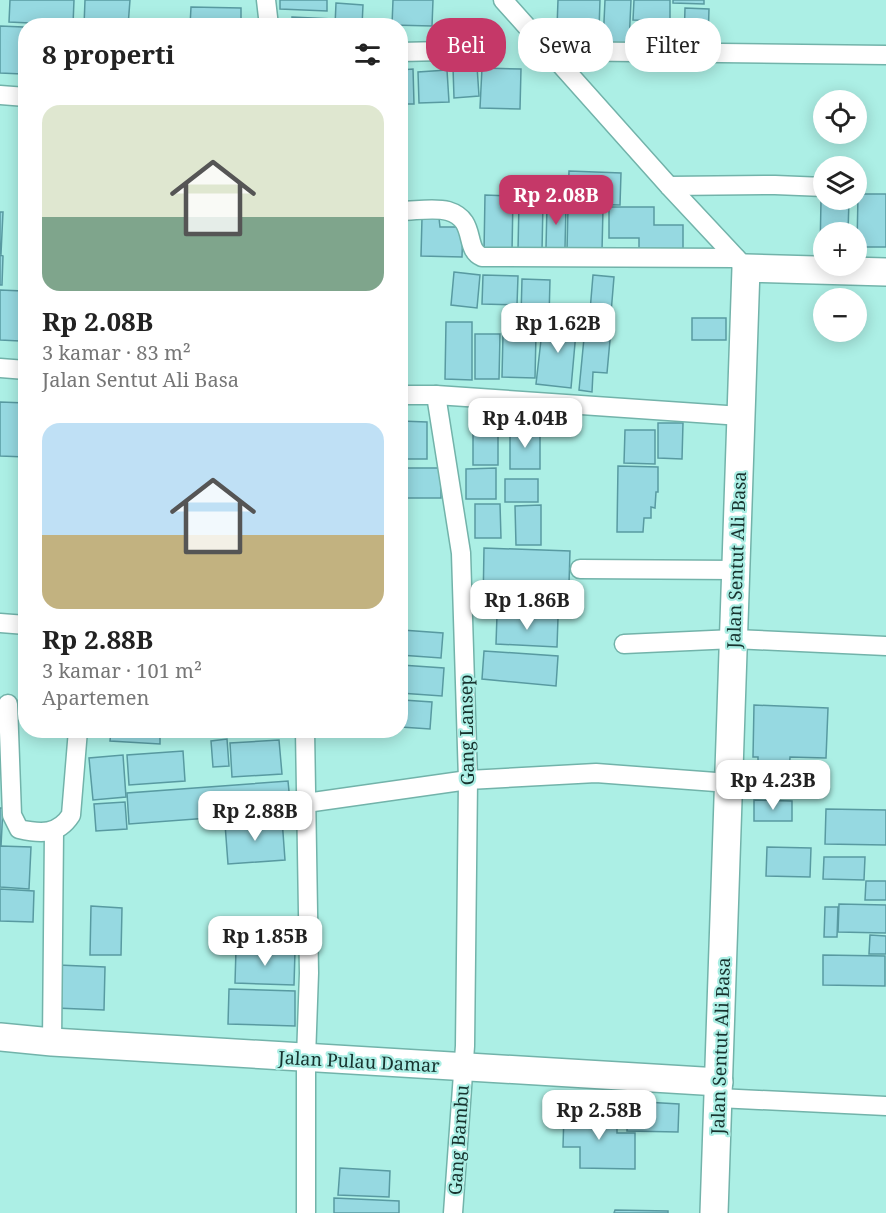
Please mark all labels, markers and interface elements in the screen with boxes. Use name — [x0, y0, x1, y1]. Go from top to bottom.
chip: Beli — [426, 18, 506, 72]
chip: Sewa — [518, 18, 613, 72]
chip: Filter — [625, 18, 721, 72]
text: 8 properti — [42, 36, 175, 72]
icon: filters — [351, 38, 384, 71]
map controls — [813, 90, 867, 342]
button: locate — [813, 90, 867, 144]
icon: home — [159, 144, 267, 252]
button: layers — [813, 156, 867, 210]
pin: Rp 2.08B — [494, 175, 618, 226]
text: Rp 2.08B — [513, 181, 599, 208]
button: + — [813, 222, 867, 276]
button: − — [813, 288, 867, 342]
text: Rp 2.08B — [42, 303, 153, 339]
pin: Rp 1.62B — [496, 303, 620, 354]
text: Rp 1.62B — [515, 309, 601, 336]
text: 3 kamar · 83 m² — [42, 339, 191, 366]
text: Jalan Sentut Ali Basa — [42, 366, 239, 393]
pin: Rp 4.04B — [463, 398, 587, 449]
text: Rp 4.04B — [482, 404, 568, 431]
icon: home — [159, 462, 267, 570]
street label: Jalan Sentut Ali Basa — [721, 471, 751, 650]
pin: Rp 1.86B — [465, 580, 589, 631]
text: Rp 1.86B — [484, 586, 570, 613]
text: Rp 2.88B — [42, 621, 153, 657]
text: 3 kamar · 101 m² — [42, 657, 202, 684]
street label: Gang Lansep — [453, 674, 479, 786]
text: Apartemen — [42, 684, 149, 711]
pin: Rp 4.23B — [711, 760, 835, 811]
text: Rp 4.23B — [730, 766, 816, 793]
pin: Rp 2.88B — [193, 791, 317, 842]
text: Rp 2.88B — [212, 797, 298, 824]
pin: Rp 1.85B — [203, 916, 327, 967]
text: Rp 1.85B — [222, 922, 308, 949]
street label: Jalan Sentut Ali Basa — [705, 957, 735, 1136]
street label: Jalan Pulau Damar — [277, 1045, 441, 1077]
street label: Gang Bambu — [442, 1084, 474, 1196]
pin: Rp 2.58B — [537, 1090, 661, 1141]
text: Rp 2.58B — [556, 1096, 642, 1123]

